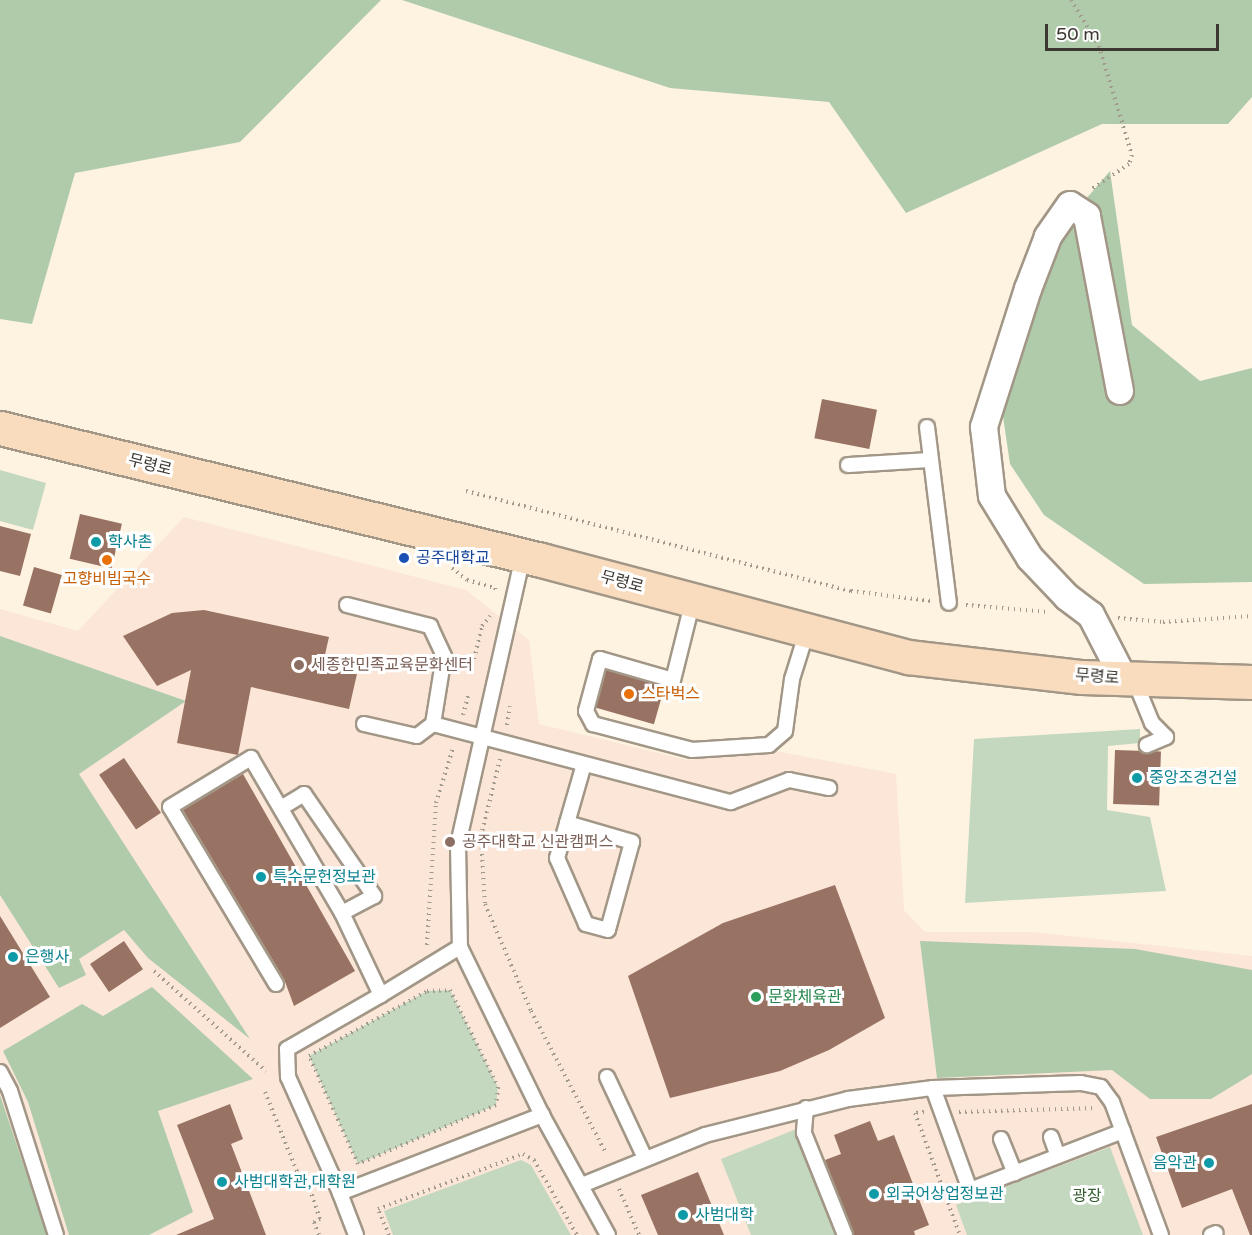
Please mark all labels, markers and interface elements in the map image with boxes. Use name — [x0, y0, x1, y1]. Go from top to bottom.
scale bar — [1048, 12, 1222, 50]
text: 50 m — [1056, 23, 1100, 45]
street label: 무령로 — [126, 450, 174, 480]
place label: 학사촌 — [108, 532, 152, 552]
marker: 학사촌 — [89, 535, 103, 549]
place label: 공주대학교 — [416, 548, 490, 568]
marker: 공주대학교 — [397, 551, 411, 565]
marker: 고향비빔국수 — [100, 553, 114, 567]
street label: 무령로 — [598, 567, 646, 597]
place label: 고향비빔국수 — [63, 569, 151, 589]
place label: 세종한민족교육문화센터 — [311, 655, 473, 675]
marker: 세종한민족교육문화센터 — [292, 658, 306, 672]
street label: 무령로 — [1074, 666, 1120, 688]
place label: 스타벅스 — [641, 684, 700, 704]
marker: 스타벅스 — [622, 687, 636, 701]
place label: 중앙조경건설 — [1149, 768, 1237, 788]
marker: 중앙조경건설 — [1130, 771, 1144, 785]
place label: 공주대학교 신관캠퍼스 — [462, 832, 613, 852]
marker: 공주대학교 신관캠퍼스 — [443, 835, 457, 849]
place label: 특수문헌정보관 — [273, 867, 376, 887]
marker: 특수문헌정보관 — [254, 870, 268, 884]
place label: 은행사 — [25, 947, 69, 967]
marker: 은행사 — [6, 950, 20, 964]
place label: 문화체육관 — [768, 987, 842, 1007]
marker: 문화체육관 — [749, 990, 763, 1004]
place label: 음악관 — [1153, 1153, 1197, 1173]
marker: 음악관 — [1202, 1156, 1216, 1170]
place label: 사범대학관,대학원 — [234, 1172, 356, 1192]
marker: 사범대학관,대학원 — [215, 1175, 229, 1189]
place label: 외국어상업정보관 — [886, 1184, 1004, 1204]
park label: 광장 — [1072, 1186, 1102, 1206]
marker: 외국어상업정보관 — [867, 1187, 881, 1201]
place label: 사범대학 — [695, 1205, 754, 1225]
marker: 사범대학 — [676, 1208, 690, 1222]

